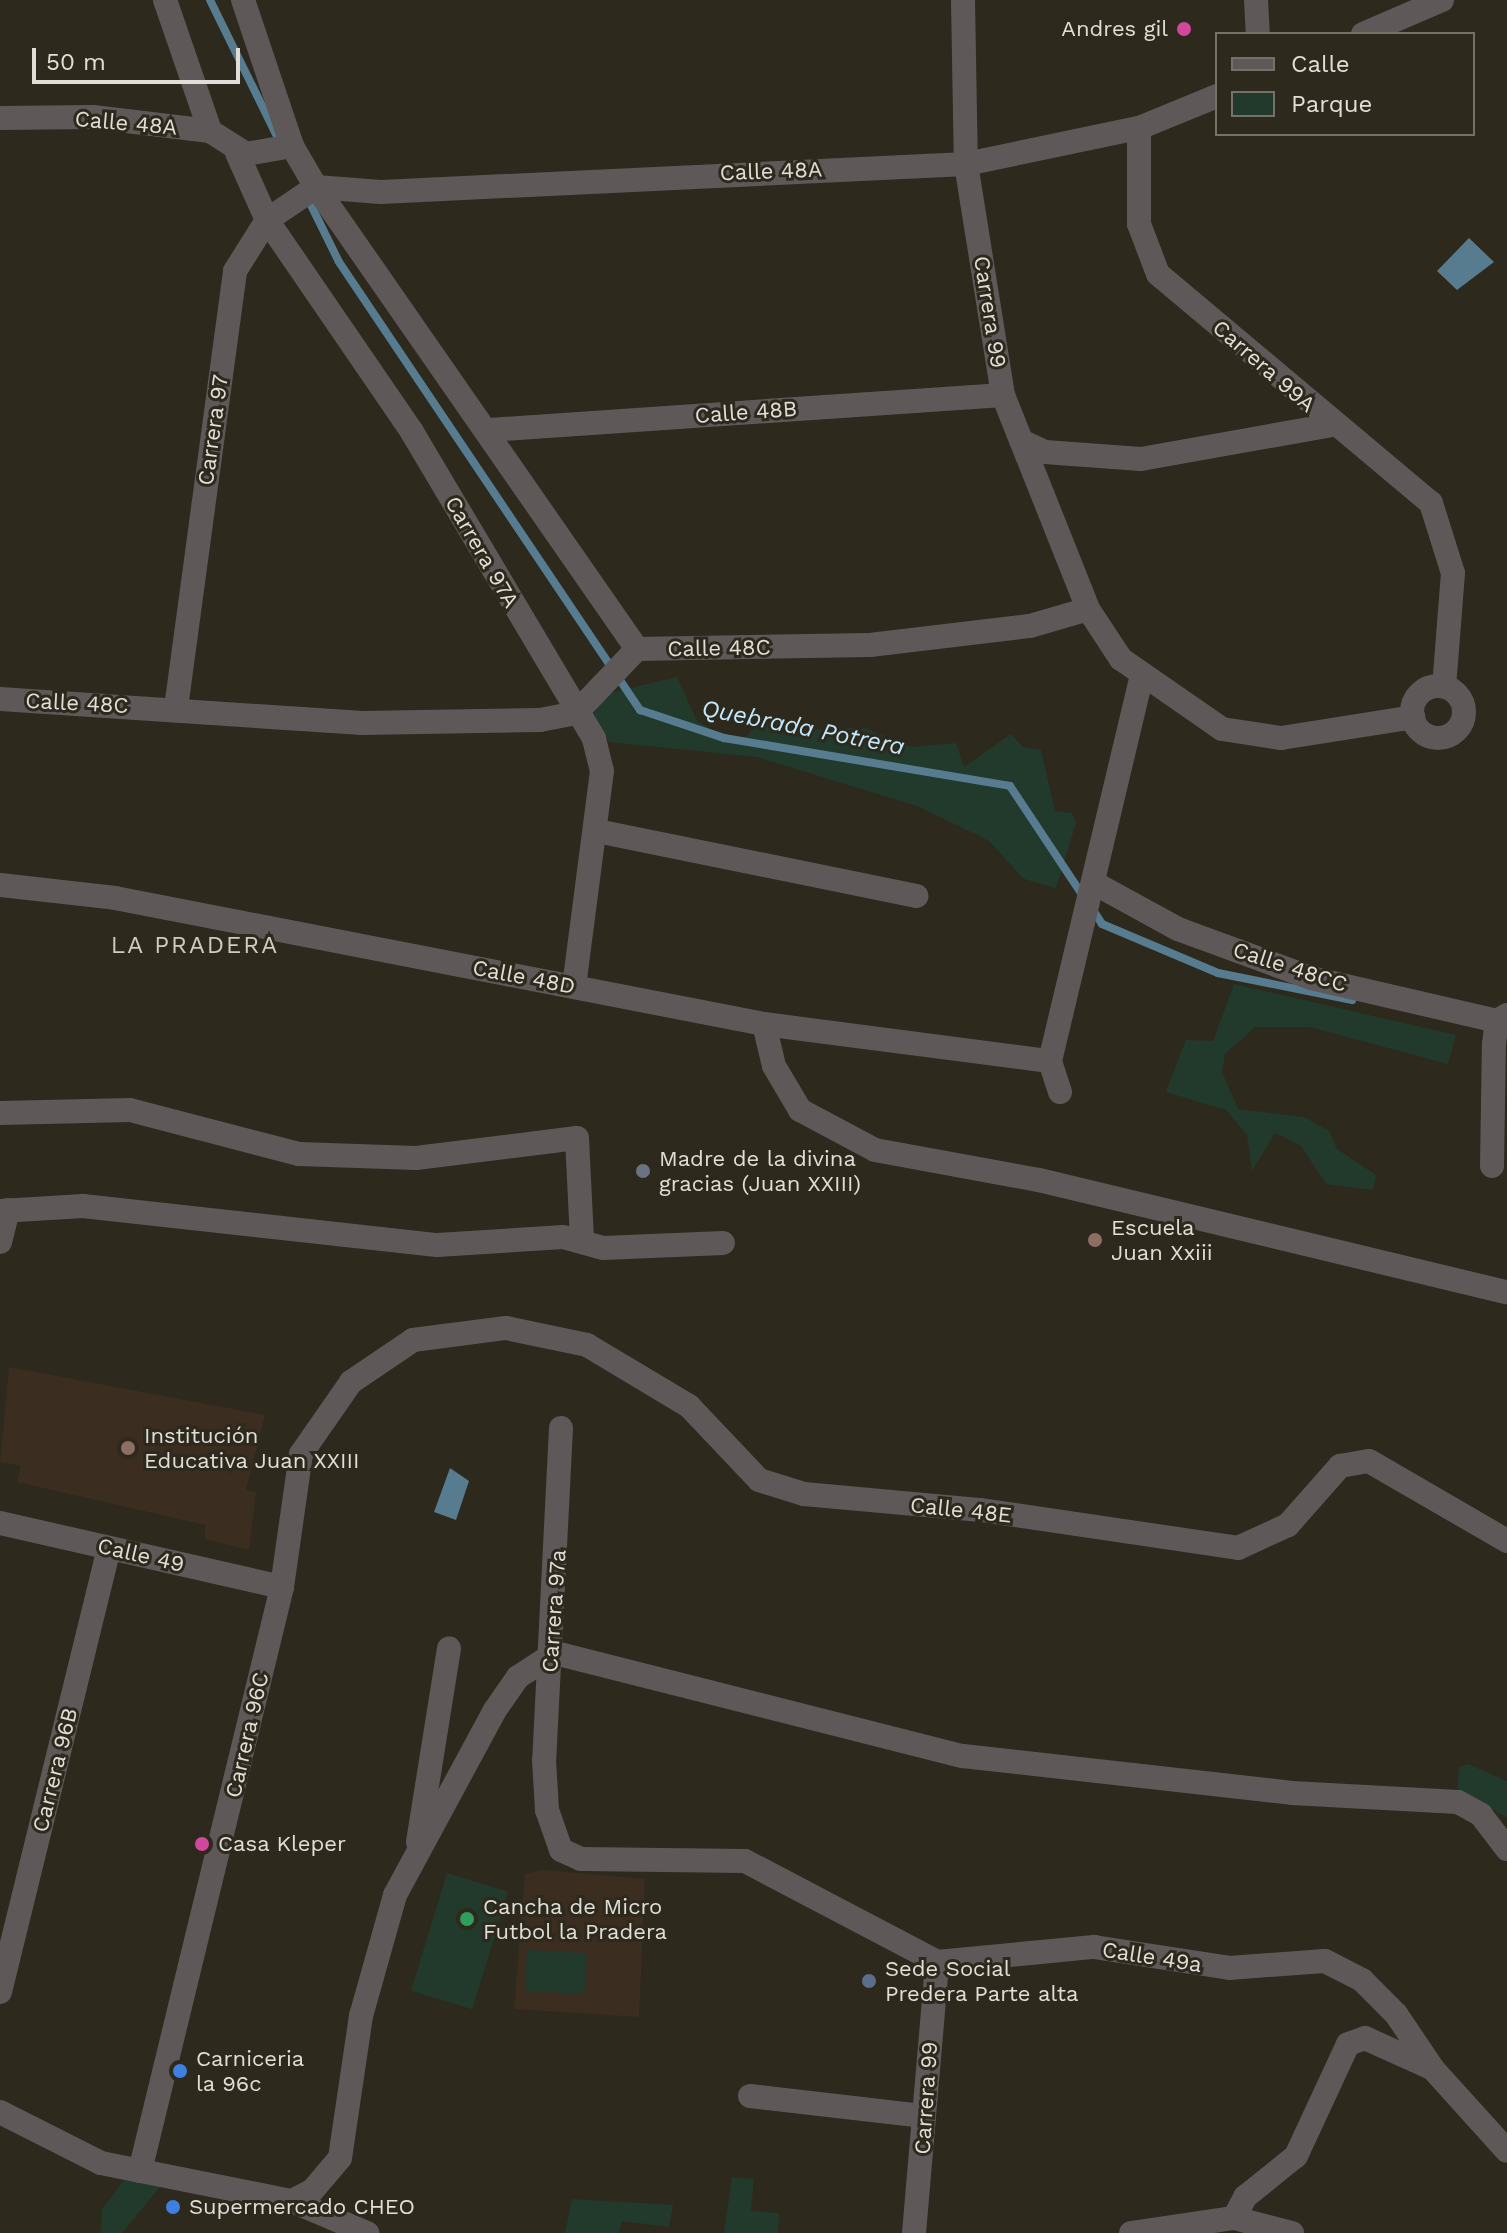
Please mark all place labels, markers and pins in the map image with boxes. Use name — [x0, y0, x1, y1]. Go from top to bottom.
place label: Andres gil — [1061, 16, 1168, 42]
marker: Andres gil — [1175, 20, 1193, 38]
place label: Madre de la divina gracias (Juan XXIII) — [659, 1145, 861, 1196]
marker: Madre de la divina gracias (Juan XXIII) — [634, 1162, 652, 1180]
place label: Escuela Juan Xxiii — [1111, 1214, 1213, 1266]
marker: Escuela Juan Xxiii — [1086, 1231, 1104, 1249]
place label: Institución Educativa Juan XXIII — [144, 1422, 361, 1474]
marker: Institución Educativa Juan XXIII — [119, 1439, 137, 1457]
place label: Casa Kleper — [218, 1831, 346, 1857]
marker: Casa Kleper — [193, 1835, 211, 1853]
place label: Cancha de Micro Futbol la Pradera — [483, 1893, 668, 1944]
marker: Cancha de Micro Futbol la Pradera — [458, 1910, 476, 1928]
place label: Sede Social Predera Parte alta — [885, 1955, 1079, 2006]
marker: Sede Social Predera Parte alta — [860, 1972, 878, 1990]
place label: Carniceria la 96c — [196, 2045, 304, 2096]
marker: Carniceria la 96c — [171, 2062, 189, 2080]
place label: Supermercado CHEO — [189, 2194, 415, 2220]
marker: Supermercado CHEO — [164, 2198, 182, 2216]

